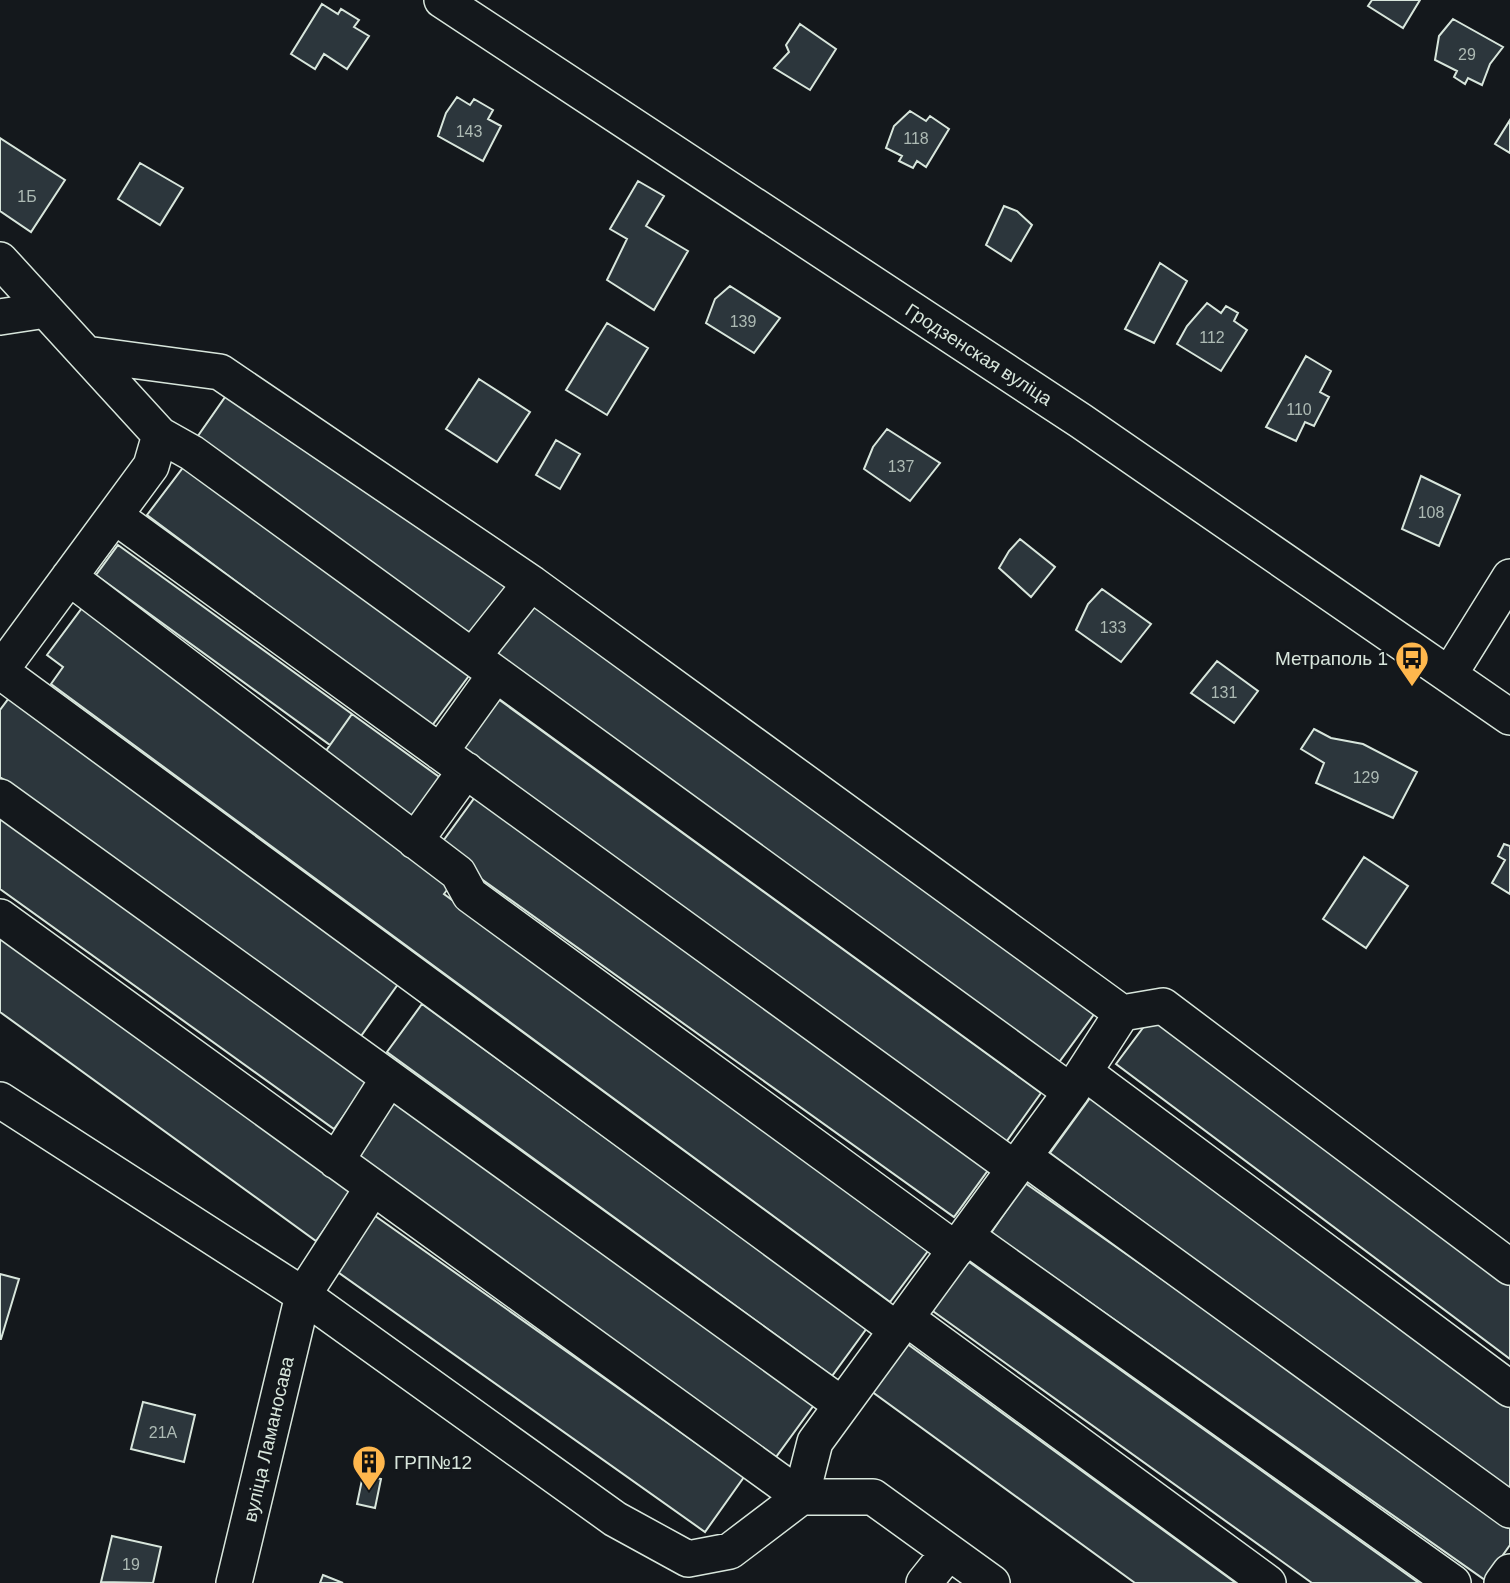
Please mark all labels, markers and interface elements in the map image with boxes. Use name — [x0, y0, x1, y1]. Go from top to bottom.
house number: 29 — [1458, 46, 1476, 63]
house number: 143 — [456, 123, 482, 140]
house number: 118 — [903, 130, 929, 147]
house number: 1Б — [17, 188, 37, 205]
street label: Гродзенская вуліца — [902, 299, 1056, 410]
house number: 139 — [730, 313, 756, 330]
house number: 112 — [1199, 329, 1225, 346]
house number: 110 — [1286, 401, 1312, 418]
house number: 137 — [888, 458, 914, 475]
house number: 108 — [1418, 504, 1444, 521]
house number: 133 — [1100, 619, 1126, 636]
bus stop icon: Метраполь 1 — [1393, 639, 1431, 688]
place label: Метраполь 1 — [1275, 648, 1388, 669]
house number: 131 — [1211, 684, 1237, 701]
house number: 129 — [1353, 769, 1379, 786]
street label: вуліца Ламаносава — [239, 1354, 298, 1524]
house number: 21А — [149, 1424, 178, 1441]
building icon: ГРП№12 — [350, 1443, 388, 1492]
place label: ГРП№12 — [394, 1452, 472, 1473]
house number: 19 — [122, 1556, 140, 1573]

